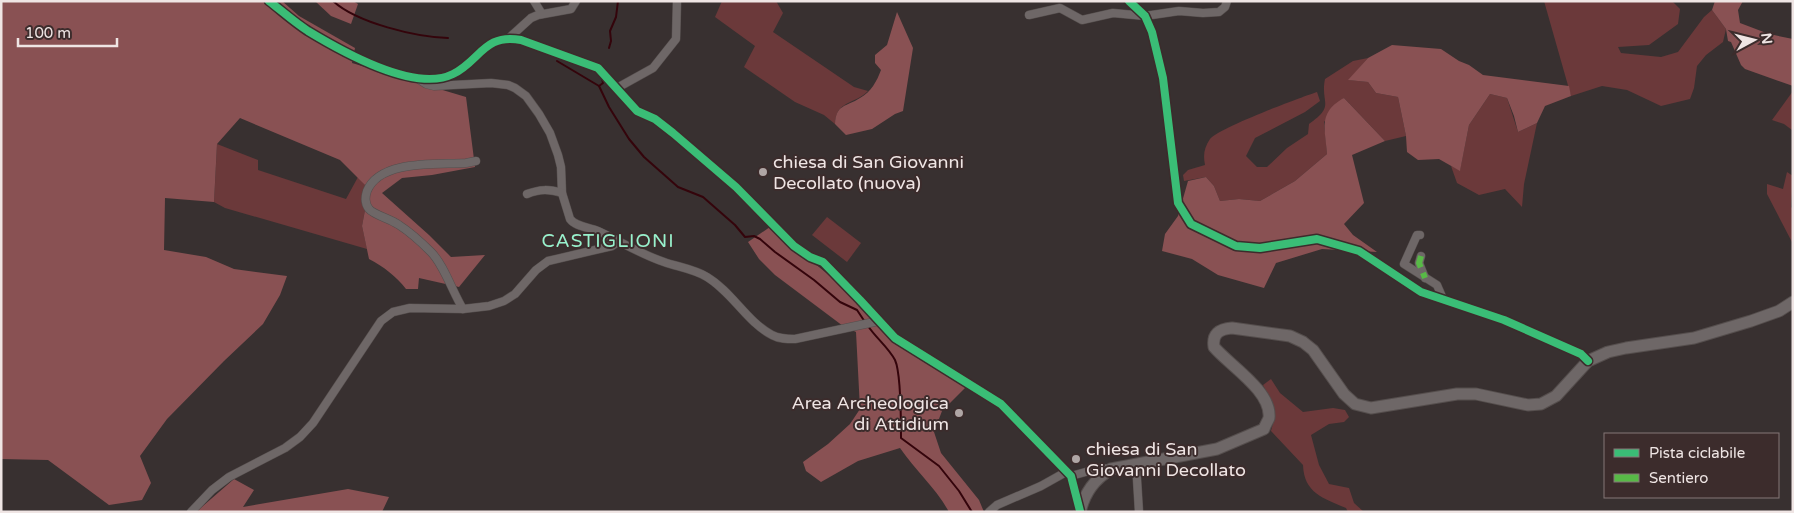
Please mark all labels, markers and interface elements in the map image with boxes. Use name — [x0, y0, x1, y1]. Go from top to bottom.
scale bar — [18, 15, 116, 47]
north arrow — [1729, 15, 1779, 65]
text: 100 m — [25, 24, 71, 42]
text: N — [1757, 32, 1776, 45]
place label: chiesa di San Giovanni Decollato (nuova) — [773, 151, 964, 194]
marker: chiesa di San Giovanni Decollato (nuova) — [757, 166, 769, 178]
district label: CASTIGLIONI — [541, 230, 675, 252]
place label: Area Archeologica di Attidium — [791, 392, 949, 435]
marker: Area Archeologica di Attidium — [953, 407, 965, 419]
legend — [1604, 433, 1779, 498]
place label: chiesa di San Giovanni Decollato — [1086, 438, 1246, 481]
text: Pista ciclabile — [1649, 444, 1745, 462]
marker: chiesa di San Giovanni Decollato — [1070, 453, 1082, 465]
text: Sentiero — [1649, 469, 1708, 487]

